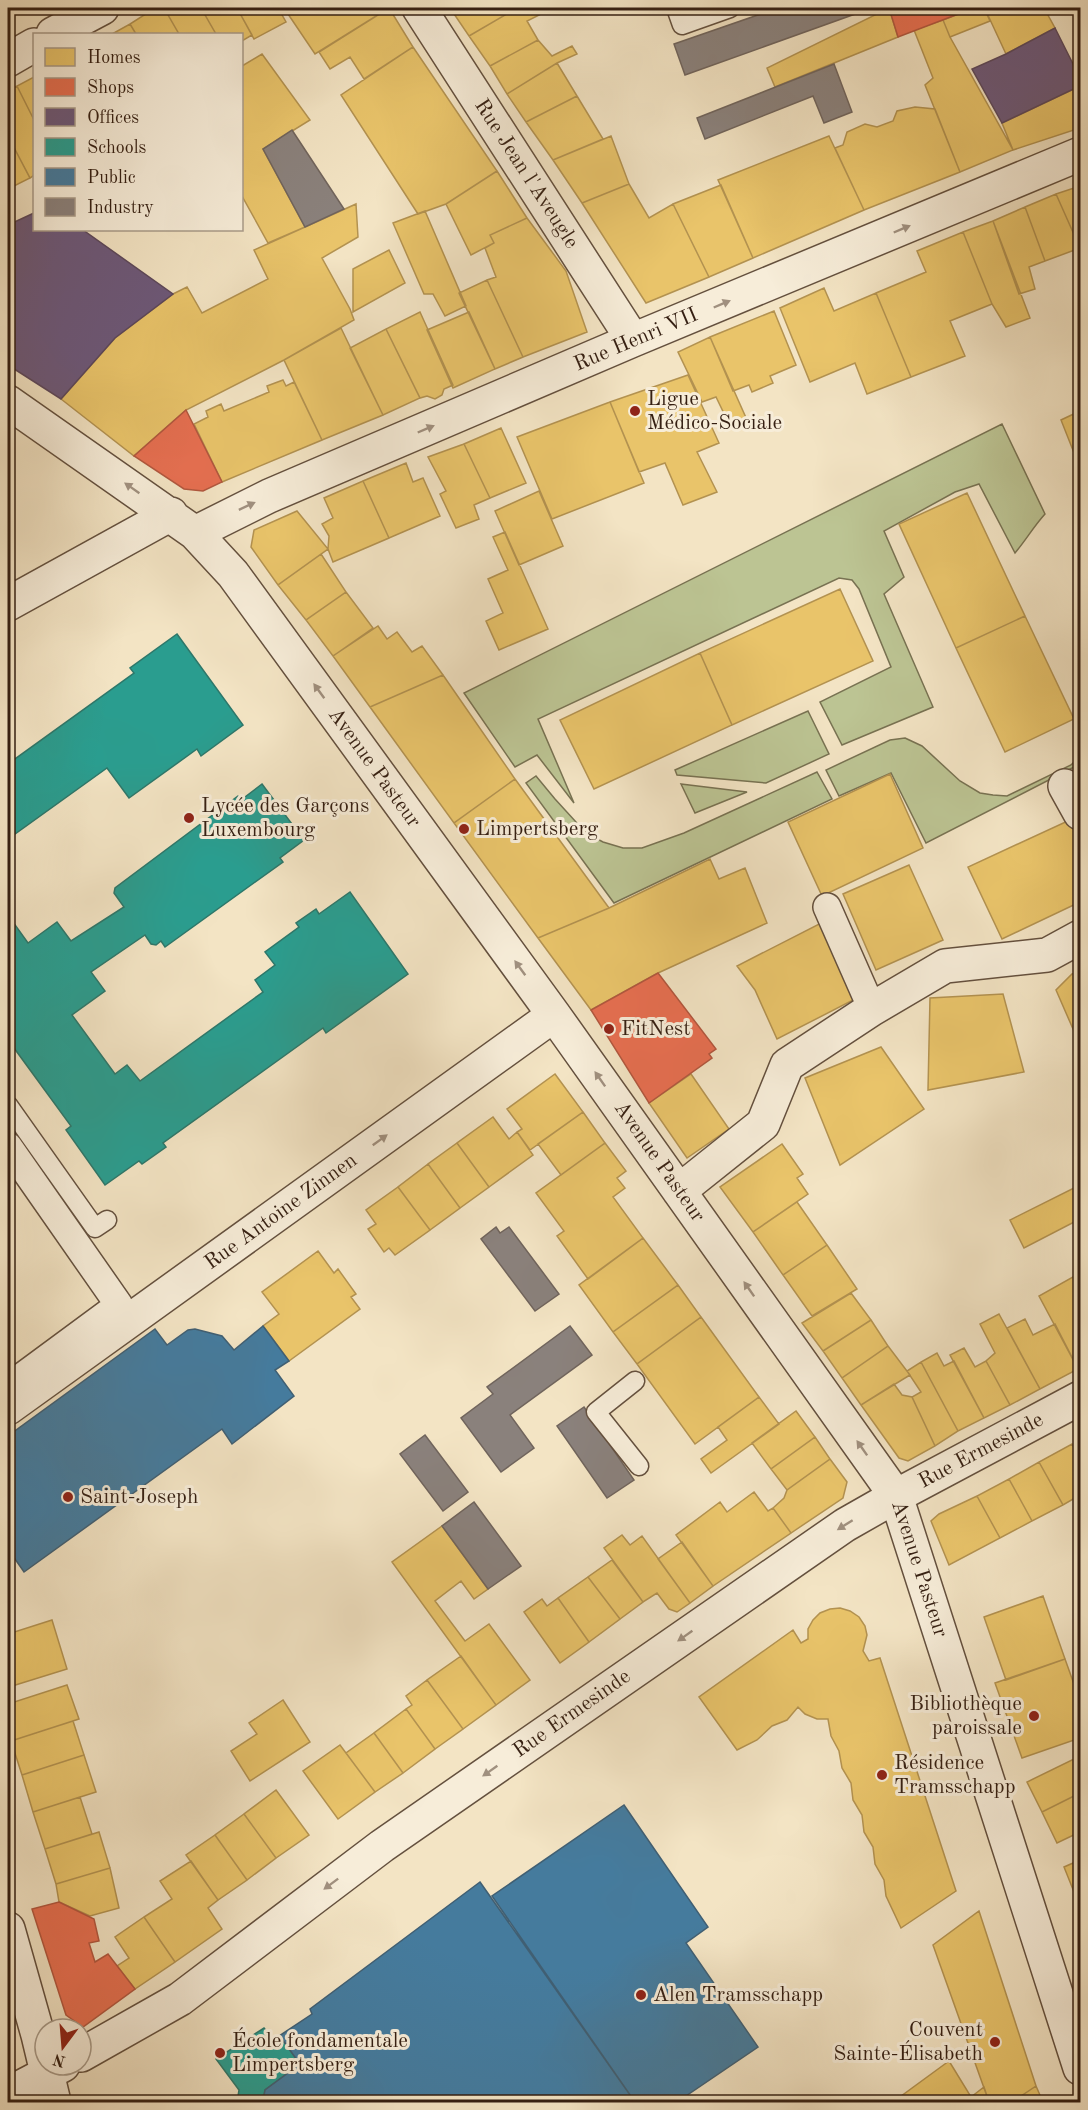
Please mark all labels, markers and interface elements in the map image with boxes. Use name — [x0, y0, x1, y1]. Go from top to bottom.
legend — [33, 33, 243, 231]
text: Homes — [87, 49, 141, 67]
text: Shops — [87, 79, 134, 97]
street label: Rue Jean l'Aveugle — [470, 96, 582, 252]
text: Offices — [87, 109, 139, 127]
text: Schools — [87, 139, 147, 157]
text: Public — [87, 169, 136, 187]
text: Industry — [87, 199, 154, 217]
one-way arrow — [893, 224, 911, 233]
one-way arrow — [713, 299, 731, 308]
street label: Rue Henri VII — [571, 304, 701, 376]
place label: Ligue Médico-Sociale — [647, 389, 782, 434]
marker: Ligue Médico-Sociale — [628, 404, 642, 418]
one-way arrow — [418, 424, 436, 434]
one-way arrow — [124, 483, 140, 494]
one-way arrow — [239, 502, 256, 511]
one-way arrow — [313, 684, 325, 699]
street label: Avenue Pasteur — [324, 704, 425, 832]
place label: Lycée des Garçons Luxembourg — [201, 796, 369, 841]
marker: Lycée des Garçons Luxembourg — [182, 811, 196, 825]
place label: Limpertsberg — [476, 819, 599, 840]
marker: Limpertsberg — [457, 822, 471, 836]
one-way arrow — [514, 960, 526, 976]
place label: FitNest — [621, 1019, 691, 1040]
marker: FitNest — [602, 1022, 616, 1036]
one-way arrow — [594, 1071, 606, 1086]
street label: Avenue Pasteur — [610, 1098, 709, 1227]
one-way arrow — [373, 1135, 388, 1147]
street label: Rue Antoine Zinnen — [201, 1150, 361, 1274]
one-way arrow — [743, 1281, 755, 1297]
street label: Rue Ermesinde — [915, 1409, 1047, 1493]
one-way arrow — [856, 1440, 868, 1456]
place label: Saint-Joseph — [80, 1487, 198, 1508]
marker: Saint-Joseph — [61, 1490, 75, 1504]
street label: Avenue Pasteur — [887, 1498, 951, 1640]
one-way arrow — [837, 1520, 853, 1531]
one-way arrow — [677, 1630, 693, 1642]
street label: Rue Ermesinde — [509, 1666, 635, 1762]
place label: Bibliothèque paroissale — [909, 1694, 1022, 1739]
marker: Bibliothèque paroissale — [1027, 1709, 1041, 1723]
place label: Résidence Tramsschapp — [894, 1753, 1016, 1798]
one-way arrow — [482, 1765, 498, 1776]
marker: Résidence Tramsschapp — [875, 1768, 889, 1782]
one-way arrow — [324, 1878, 340, 1890]
place label: Alen Tramsschapp — [653, 1985, 823, 2006]
marker: Alen Tramsschapp — [634, 1988, 648, 2002]
north arrow — [33, 2017, 93, 2077]
place label: Couvent Sainte-Élisabeth — [833, 2020, 983, 2065]
place label: École fondamentale Limpertsberg — [232, 2027, 408, 2076]
marker: Couvent Sainte-Élisabeth — [988, 2035, 1002, 2049]
marker: École fondamentale Limpertsberg — [213, 2046, 227, 2060]
text: N — [51, 2050, 68, 2069]

